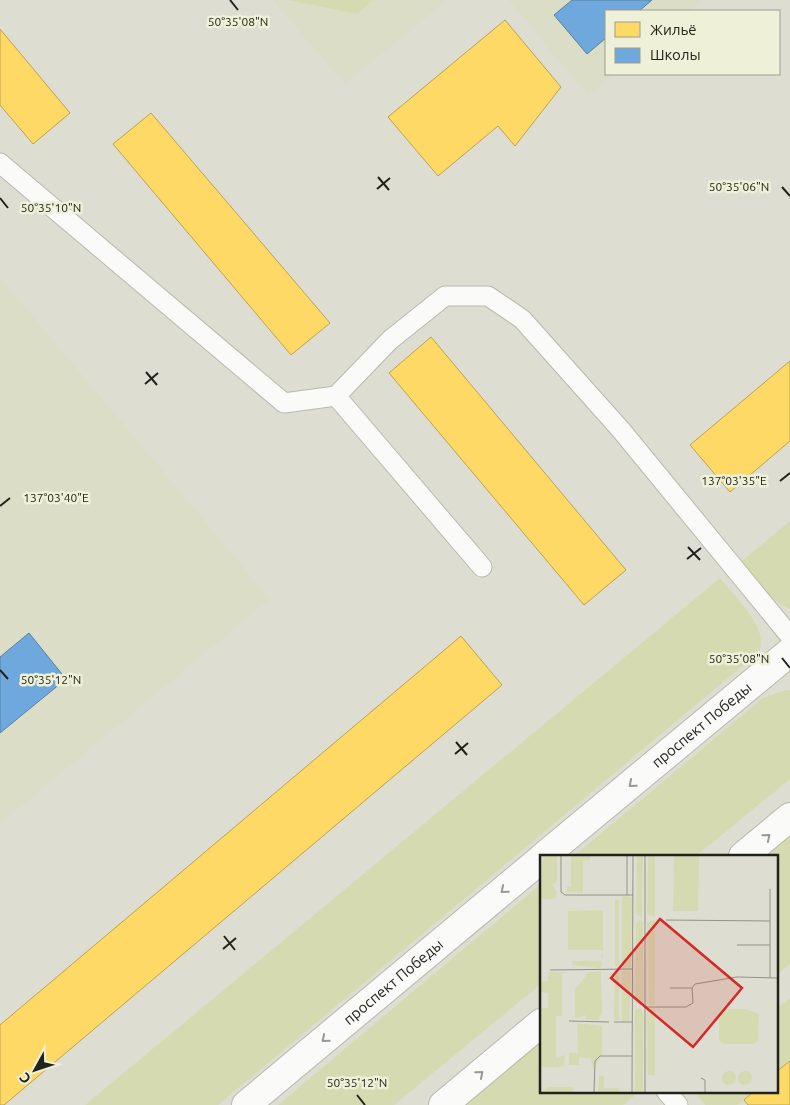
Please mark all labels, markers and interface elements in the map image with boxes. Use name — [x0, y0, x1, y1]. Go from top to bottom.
legend — [605, 10, 780, 75]
text: 50°35'08"N — [208, 15, 268, 28]
text: Жильё — [650, 21, 697, 38]
text: Школы — [650, 46, 701, 63]
text: 50°35'06"N — [709, 180, 769, 193]
text: 50°35'10"N — [21, 201, 81, 214]
text: 137°03'35"E — [701, 474, 767, 487]
text: 137°03'40"E — [23, 491, 89, 504]
text: 50°35'08"N — [709, 652, 769, 665]
text: 50°35'12"N — [21, 673, 81, 686]
street label: проспект Победы — [648, 679, 755, 771]
one-way arrow — [628, 778, 637, 787]
one-way arrow — [761, 833, 770, 842]
inset map — [540, 855, 778, 1092]
one-way arrow — [501, 884, 510, 893]
street label: проспект Победы — [340, 935, 446, 1028]
one-way arrow — [322, 1033, 331, 1041]
north arrow — [10, 1045, 60, 1095]
text: С — [16, 1070, 34, 1087]
one-way arrow — [475, 1070, 484, 1079]
text: 50°35'12"N — [327, 1076, 387, 1089]

